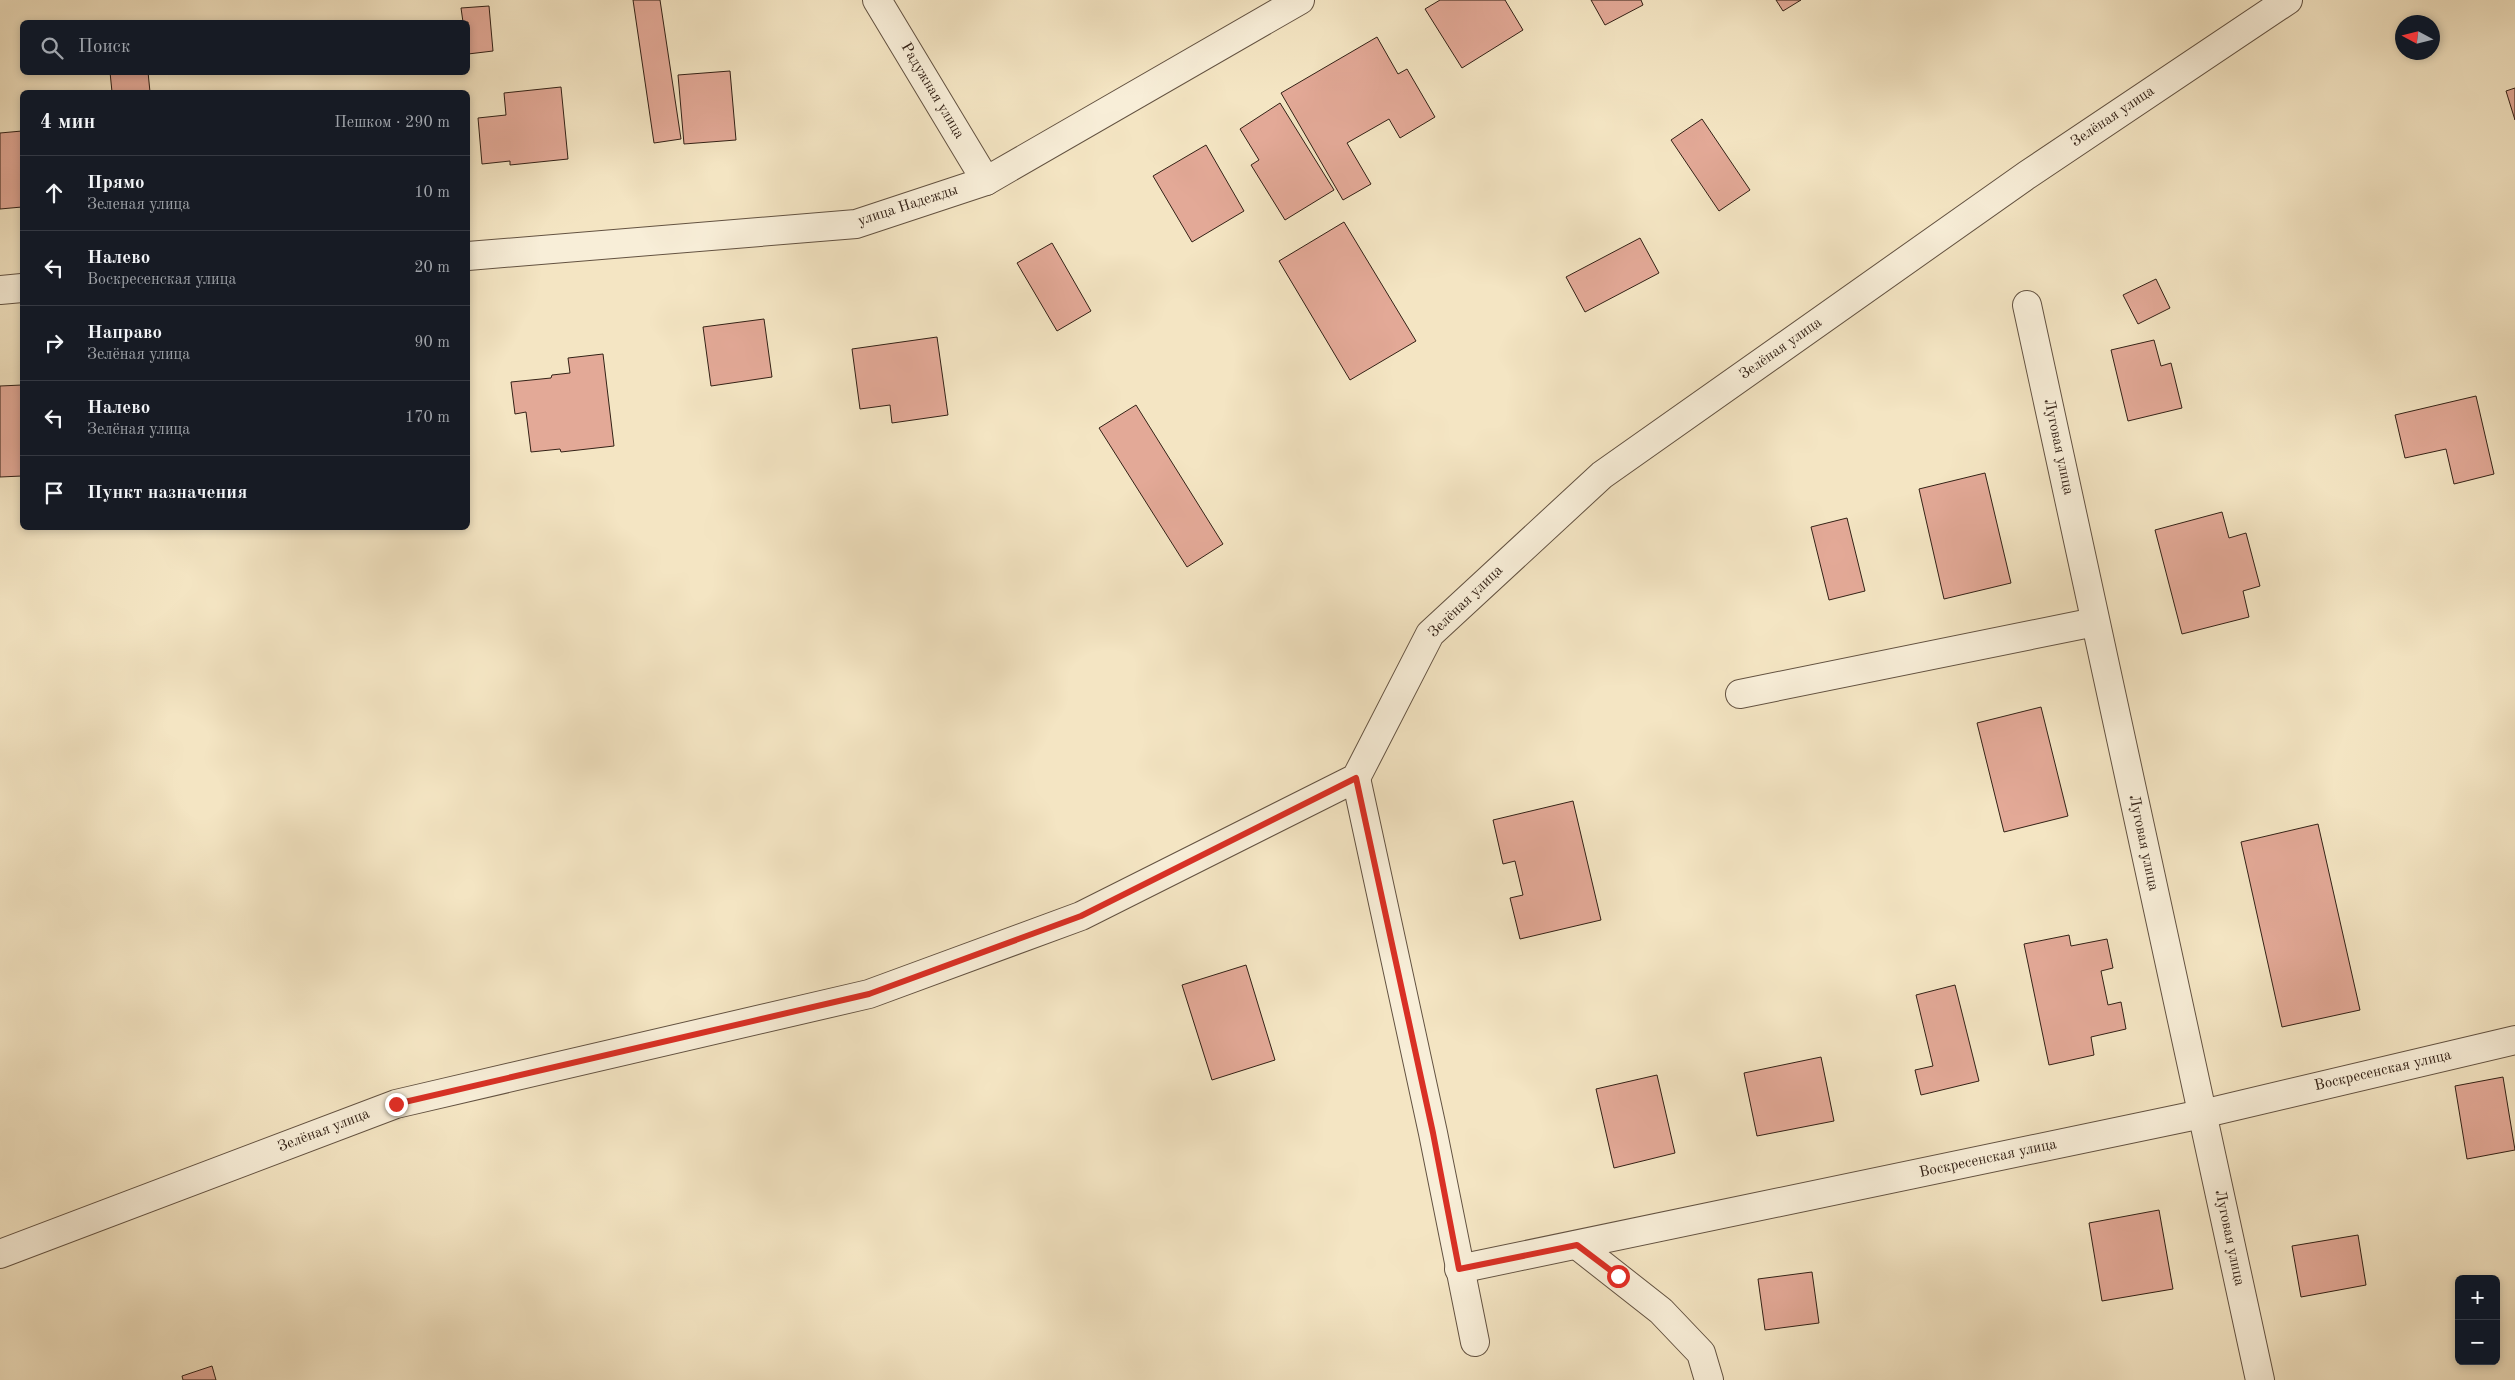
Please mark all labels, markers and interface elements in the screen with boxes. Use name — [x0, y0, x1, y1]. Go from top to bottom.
north arrow — [2395, 15, 2440, 60]
search box — [20, 20, 470, 75]
icon: search — [38, 34, 66, 62]
text: Поиск — [78, 38, 130, 57]
street label: Радужная улица — [897, 40, 967, 142]
street label: Зелёная улица — [2069, 83, 2158, 150]
text: 4 мин — [40, 112, 95, 133]
text: Пешком · 290 m — [334, 115, 450, 131]
text: Прямо — [87, 174, 145, 193]
icon: ahead — [40, 179, 68, 207]
street label: улица Надежды — [856, 183, 960, 229]
text: 10 m — [414, 185, 450, 201]
text: Зеленая улица — [87, 197, 190, 213]
text: Налево — [87, 249, 150, 268]
icon: left — [40, 254, 68, 282]
text: 20 m — [414, 260, 450, 276]
text: Воскресенская улица — [87, 272, 236, 288]
street label: Зелёная улица — [1737, 315, 1825, 383]
text: Направо — [87, 324, 162, 343]
icon: right — [40, 329, 68, 357]
text: 90 m — [414, 335, 450, 351]
text: Зелёная улица — [87, 347, 190, 363]
street label: Луговая улица — [2040, 398, 2076, 497]
text: Налево — [87, 399, 150, 418]
icon: left — [40, 404, 68, 432]
text: 170 m — [405, 410, 450, 426]
text: Зелёная улица — [87, 422, 190, 438]
icon: arrive — [40, 479, 68, 507]
text: Пункт назначения — [87, 484, 247, 503]
street label: Зелёная улица — [1426, 563, 1506, 641]
street label: Луговая улица — [2125, 794, 2161, 893]
street label: Воскресенская улица — [2313, 1048, 2453, 1094]
route end — [385, 1093, 408, 1116]
street label: Зелёная улица — [276, 1106, 372, 1155]
street label: Воскресенская улица — [1918, 1137, 2059, 1181]
street label: Луговая улица — [2211, 1189, 2247, 1288]
route start — [1607, 1265, 1630, 1288]
map controls — [2455, 1275, 2500, 1365]
button: + — [2455, 1275, 2500, 1320]
button: − — [2455, 1320, 2500, 1365]

